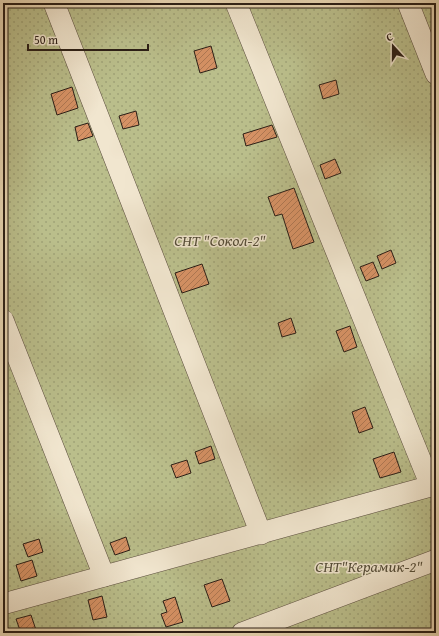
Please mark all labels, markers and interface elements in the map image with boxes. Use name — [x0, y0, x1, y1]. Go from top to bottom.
scale bar — [28, 26, 148, 52]
north arrow — [373, 26, 413, 66]
text: С — [384, 28, 395, 45]
text: 50 m — [34, 31, 58, 48]
park label: СНТ "Сокол-2" — [174, 228, 266, 252]
park label: СНТ"Керамик-2" — [315, 554, 423, 578]

